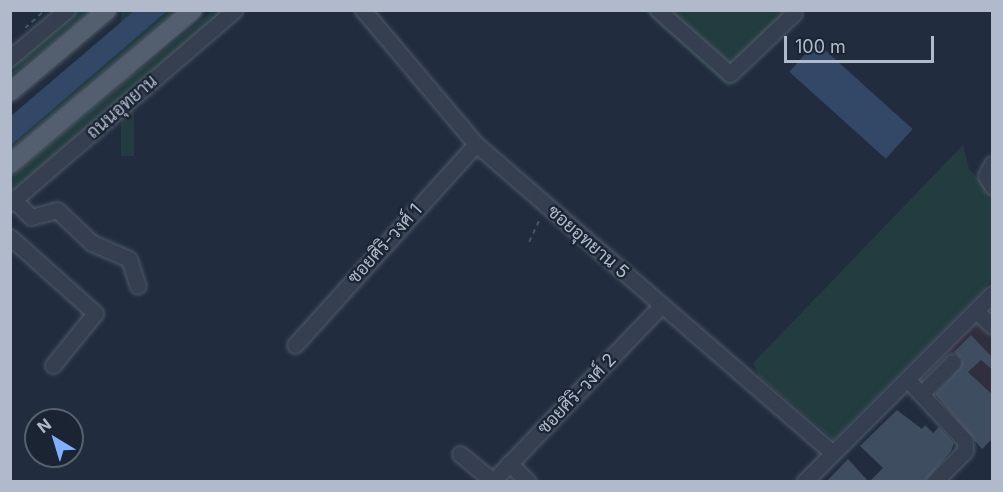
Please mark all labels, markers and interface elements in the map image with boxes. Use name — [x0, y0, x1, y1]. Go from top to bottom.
scale bar — [787, 24, 937, 62]
text: 100 m — [795, 36, 846, 57]
street label: ถนนอุทยาน — [82, 71, 162, 143]
street label: ซอยศิริ-วงศ์ 1 — [343, 199, 427, 289]
street label: ซอยอุทยาน 5 — [543, 201, 633, 283]
street label: ซอยศิริ-วงศ์ 2 — [533, 349, 621, 439]
north arrow — [24, 408, 84, 468]
text: N — [33, 414, 55, 437]

